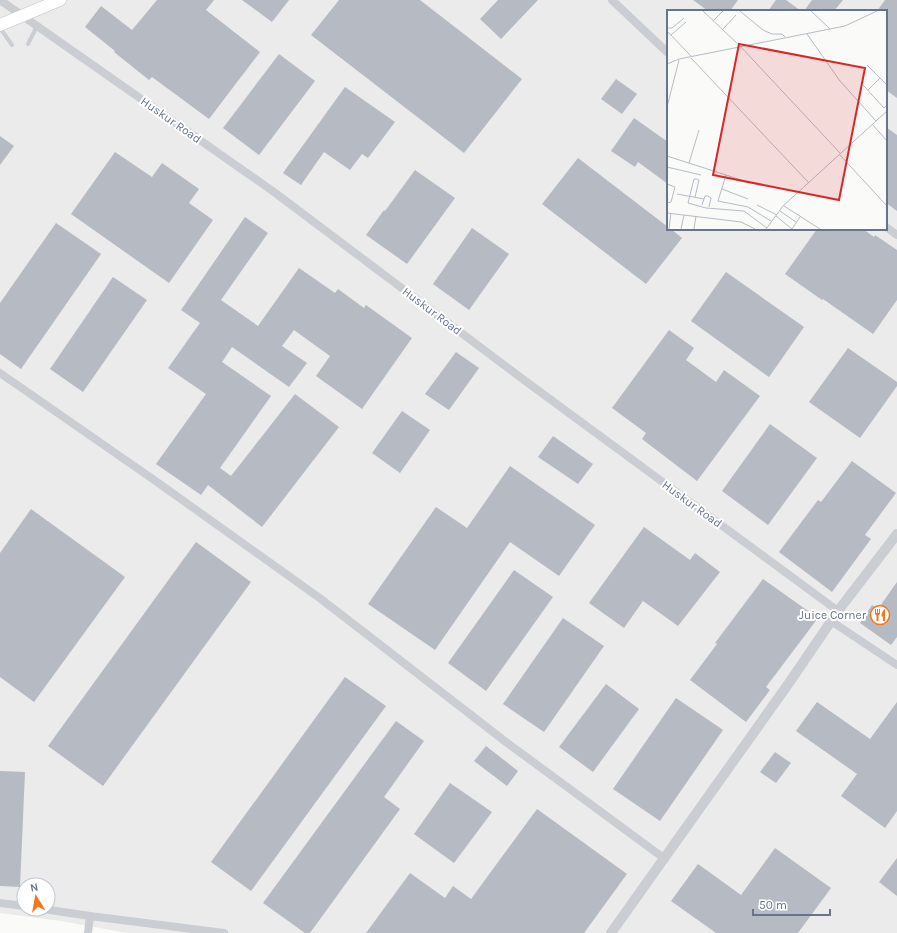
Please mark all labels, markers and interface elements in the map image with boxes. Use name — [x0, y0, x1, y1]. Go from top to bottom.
inset map — [667, 10, 887, 230]
street label: Huskur Road — [138, 94, 204, 146]
street label: Huskur Road — [400, 284, 464, 338]
street label: Huskur Road — [659, 478, 725, 530]
restaurant icon: Juice Corner — [869, 604, 891, 626]
place label: Juice Corner — [799, 608, 867, 622]
north arrow — [16, 877, 56, 917]
text: N — [29, 881, 39, 895]
scale bar — [753, 891, 830, 917]
text: 50 m — [759, 898, 787, 912]

